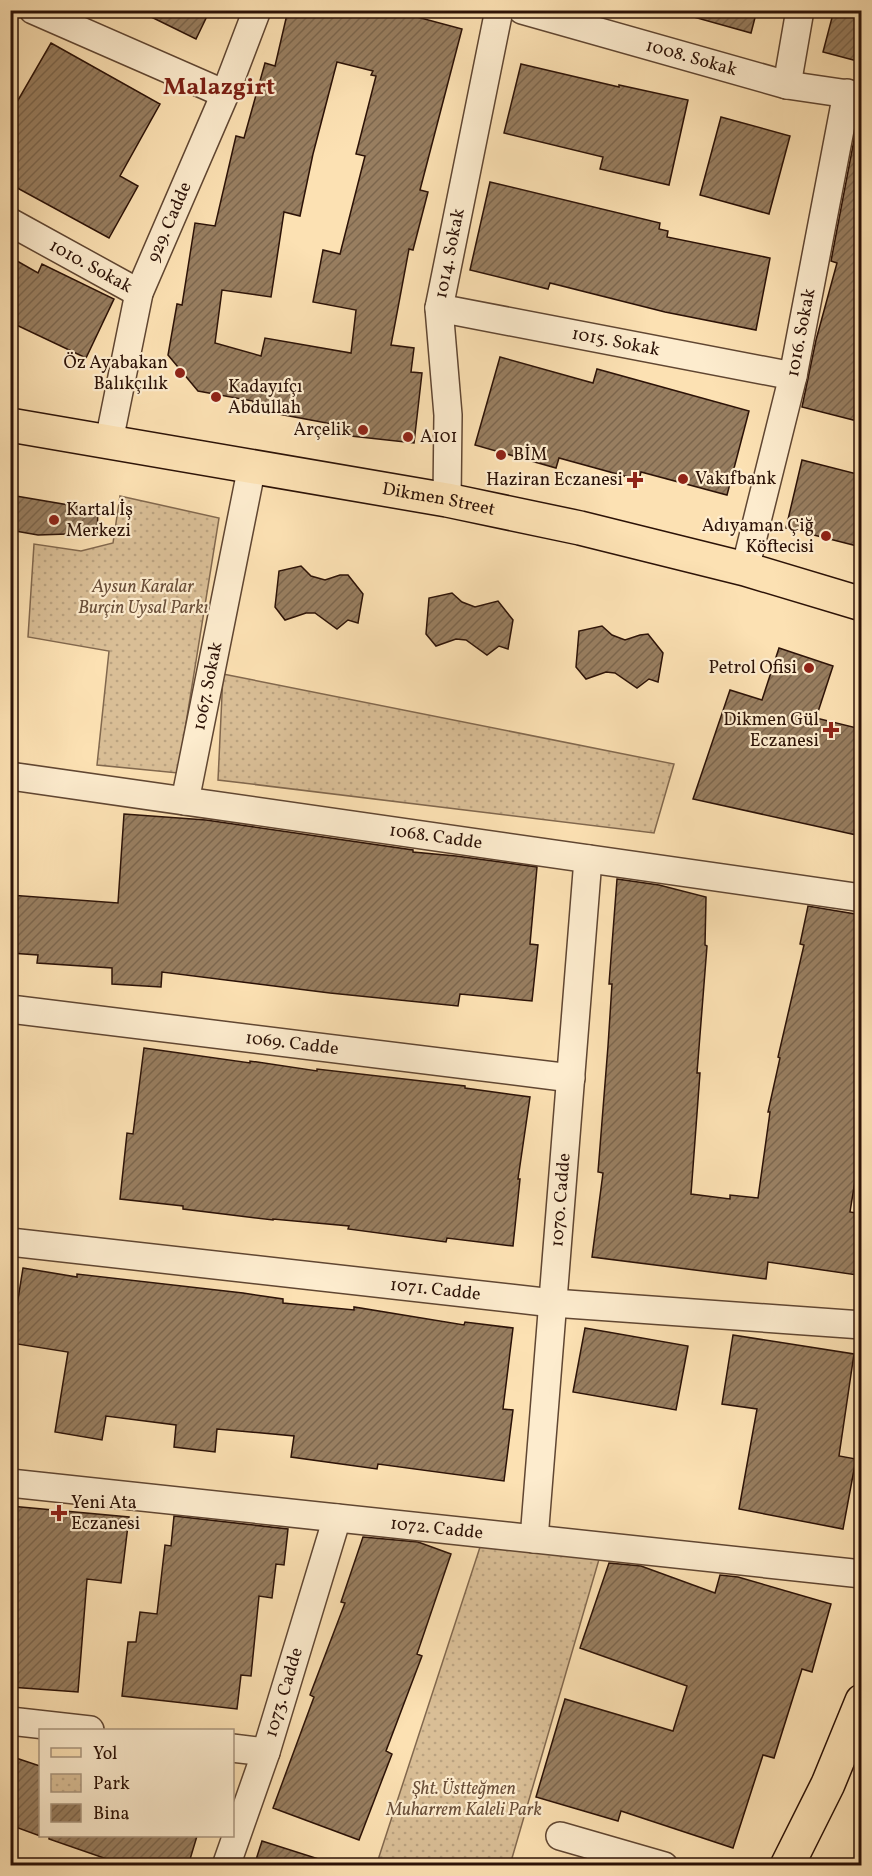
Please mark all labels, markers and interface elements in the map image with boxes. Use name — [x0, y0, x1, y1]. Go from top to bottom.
street label: 1008. Sokak — [643, 33, 740, 83]
district label: Malazgirt — [163, 71, 275, 105]
street label: 929. Cadde — [141, 178, 198, 267]
street label: 1014. Sokak — [429, 206, 471, 301]
street label: 1010. Sokak — [45, 233, 137, 299]
street label: 1016. Sokak — [781, 286, 822, 379]
street label: 1015. Sokak — [570, 321, 662, 363]
place label: Öz Ayabakan Balıkçılık — [64, 351, 168, 397]
marker: Öz Ayabakan Balıkçılık — [173, 366, 187, 380]
place label: Kadayıfçı Abdullah — [228, 375, 303, 421]
marker: Kadayıfçı Abdullah — [209, 390, 223, 404]
place label: Arçelik — [294, 418, 351, 443]
marker: Arçelik — [356, 423, 370, 437]
place label: A101 — [420, 425, 457, 450]
marker: A101 — [401, 430, 415, 444]
place label: BİM — [513, 443, 548, 468]
marker: BİM — [494, 448, 508, 462]
place label: Vakıfbank — [695, 467, 776, 492]
place label: Haziran Eczanesi — [486, 468, 623, 493]
marker: Vakıfbank — [676, 472, 690, 486]
marker: Haziran Eczanesi — [628, 473, 642, 487]
street label: Dikmen Street — [380, 477, 497, 522]
place label: Kartal İş Merkezi — [66, 498, 133, 544]
marker: Kartal İş Merkezi — [47, 513, 61, 527]
place label: Adıyaman Çiğ Köftecisi — [702, 514, 814, 560]
marker: Adıyaman Çiğ Köftecisi — [819, 529, 833, 543]
park label: Aysun Karalar Burçin Uysal Parkı — [78, 575, 208, 621]
street label: 1067. Sokak — [187, 640, 229, 733]
place label: Petrol Ofisi — [709, 656, 797, 681]
marker: Petrol Ofisi — [802, 661, 816, 675]
place label: Dikmen Gül Eczanesi — [723, 708, 819, 754]
marker: Dikmen Gül Eczanesi — [824, 723, 838, 737]
street label: 1068. Cadde — [387, 818, 484, 856]
street label: 1069. Cadde — [244, 1026, 340, 1062]
street label: 1070. Cadde — [545, 1152, 577, 1248]
street label: 1071. Cadde — [389, 1272, 482, 1307]
place label: Yeni Ata Eczanesi — [71, 1491, 140, 1537]
marker: Yeni Ata Eczanesi — [52, 1506, 66, 1520]
street label: 1072. Cadde — [389, 1511, 484, 1546]
street label: 1073. Cadde — [259, 1645, 309, 1740]
legend — [39, 1729, 234, 1837]
text: Yol — [93, 1742, 118, 1767]
text: Park — [93, 1772, 130, 1797]
park label: Şht. Üstteğmen Muharrem Kaleli Park — [385, 1777, 542, 1823]
text: Bina — [93, 1802, 129, 1827]

